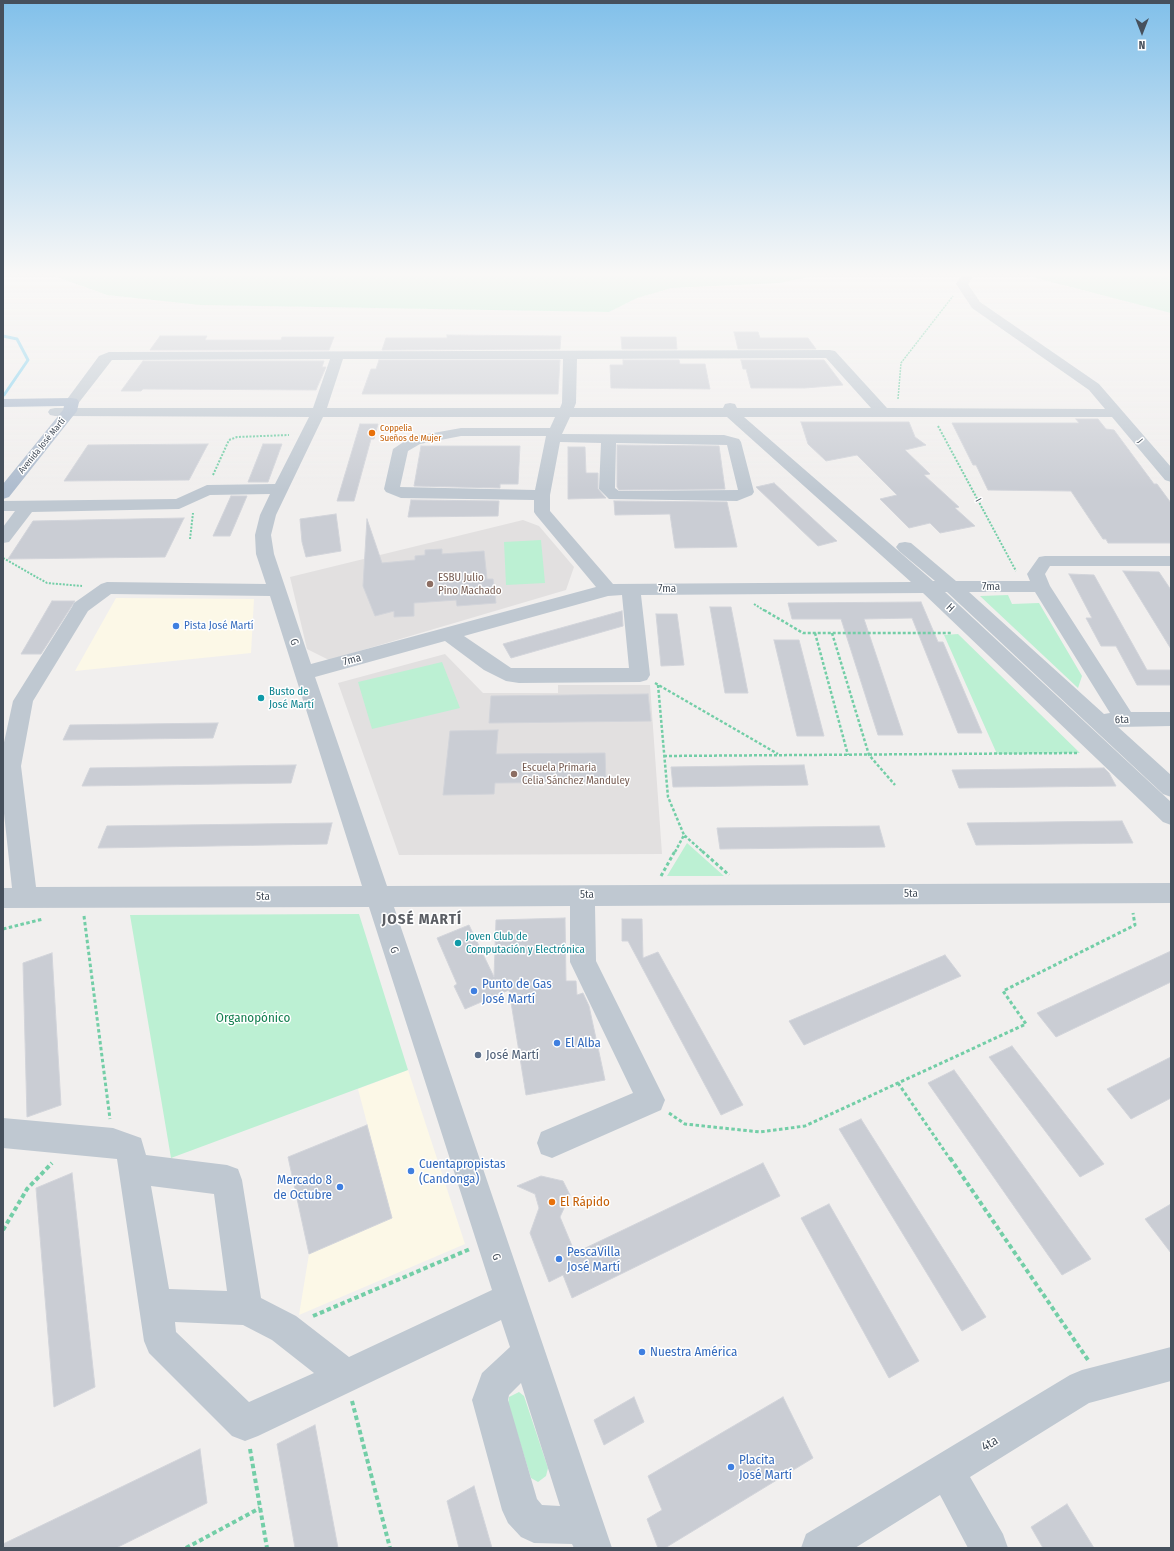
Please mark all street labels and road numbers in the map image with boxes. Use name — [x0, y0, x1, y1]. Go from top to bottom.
street label: Avenida José Martí — [16, 416, 68, 476]
street label: J — [1135, 437, 1145, 445]
street label: I — [973, 496, 983, 504]
street label: 7ma — [982, 580, 1000, 594]
street label: 7ma — [658, 582, 676, 596]
street label: H — [943, 601, 957, 615]
street label: G — [287, 637, 301, 647]
street label: 7ma — [342, 651, 362, 669]
street label: 6ta — [1115, 713, 1129, 727]
street label: 5ta — [904, 887, 918, 901]
street label: 5ta — [580, 888, 594, 902]
street label: 5ta — [256, 890, 270, 904]
street label: G — [387, 945, 401, 955]
street label: G — [489, 1252, 503, 1262]
street label: 4ta — [979, 1433, 1001, 1455]

